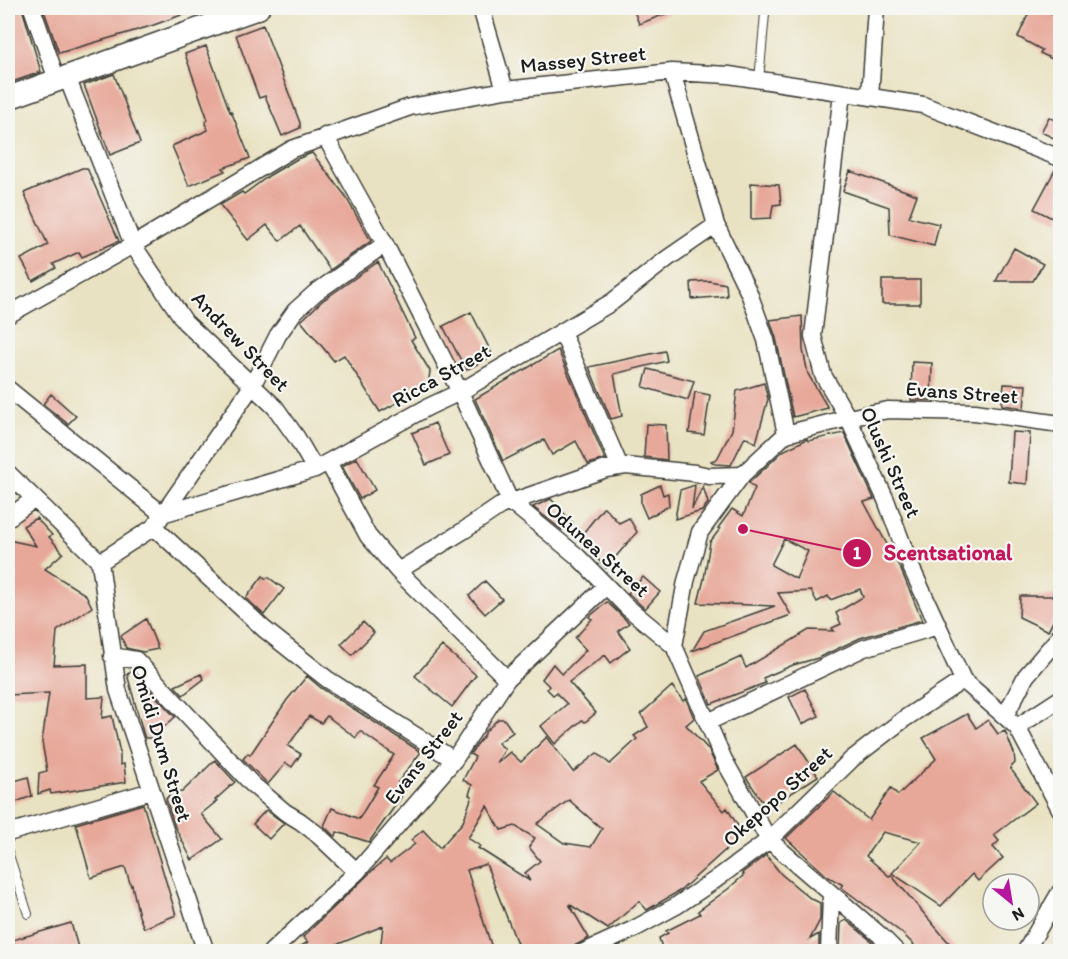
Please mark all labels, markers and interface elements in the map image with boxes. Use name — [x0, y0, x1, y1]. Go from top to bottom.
street label: Massey Street — [519, 40, 647, 78]
street label: Andrew Street — [187, 286, 295, 396]
street label: Ricca Street — [387, 338, 495, 412]
street label: Evans Street — [905, 376, 1019, 408]
street label: Olushi Street — [855, 403, 927, 522]
street label: Odunea Street — [541, 496, 655, 602]
callout: Scentsational — [842, 533, 1025, 573]
text: Scentsational — [884, 539, 1013, 566]
text: 1 — [853, 542, 862, 564]
street label: Omidi Dum Street — [126, 661, 198, 825]
street label: Evans Street — [378, 705, 468, 809]
street label: Okepopo Street — [717, 740, 837, 852]
north arrow — [981, 872, 1041, 932]
text: N — [1009, 904, 1028, 925]

